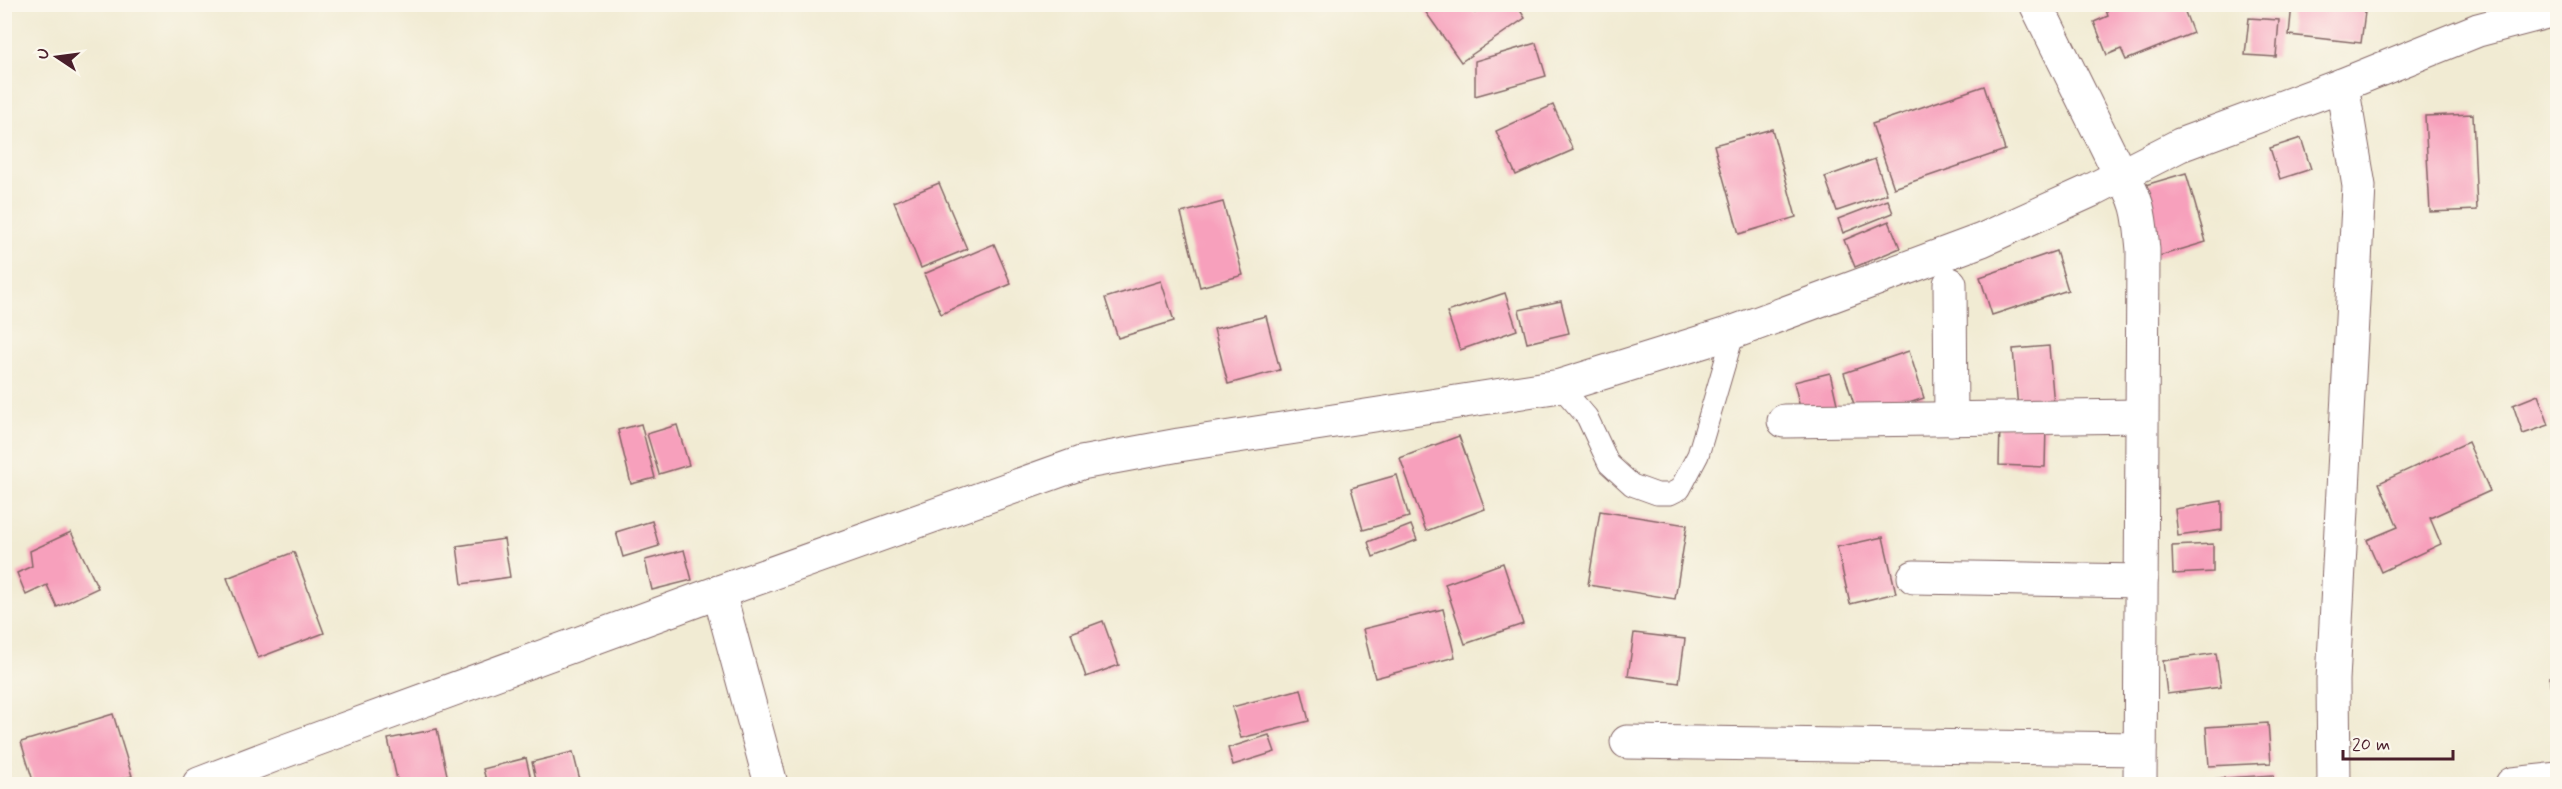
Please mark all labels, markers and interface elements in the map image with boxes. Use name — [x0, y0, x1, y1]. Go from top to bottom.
north arrow — [27, 27, 87, 87]
text: U — [32, 47, 55, 61]
scale bar — [2343, 723, 2452, 761]
text: 20 m — [2352, 733, 2390, 757]

